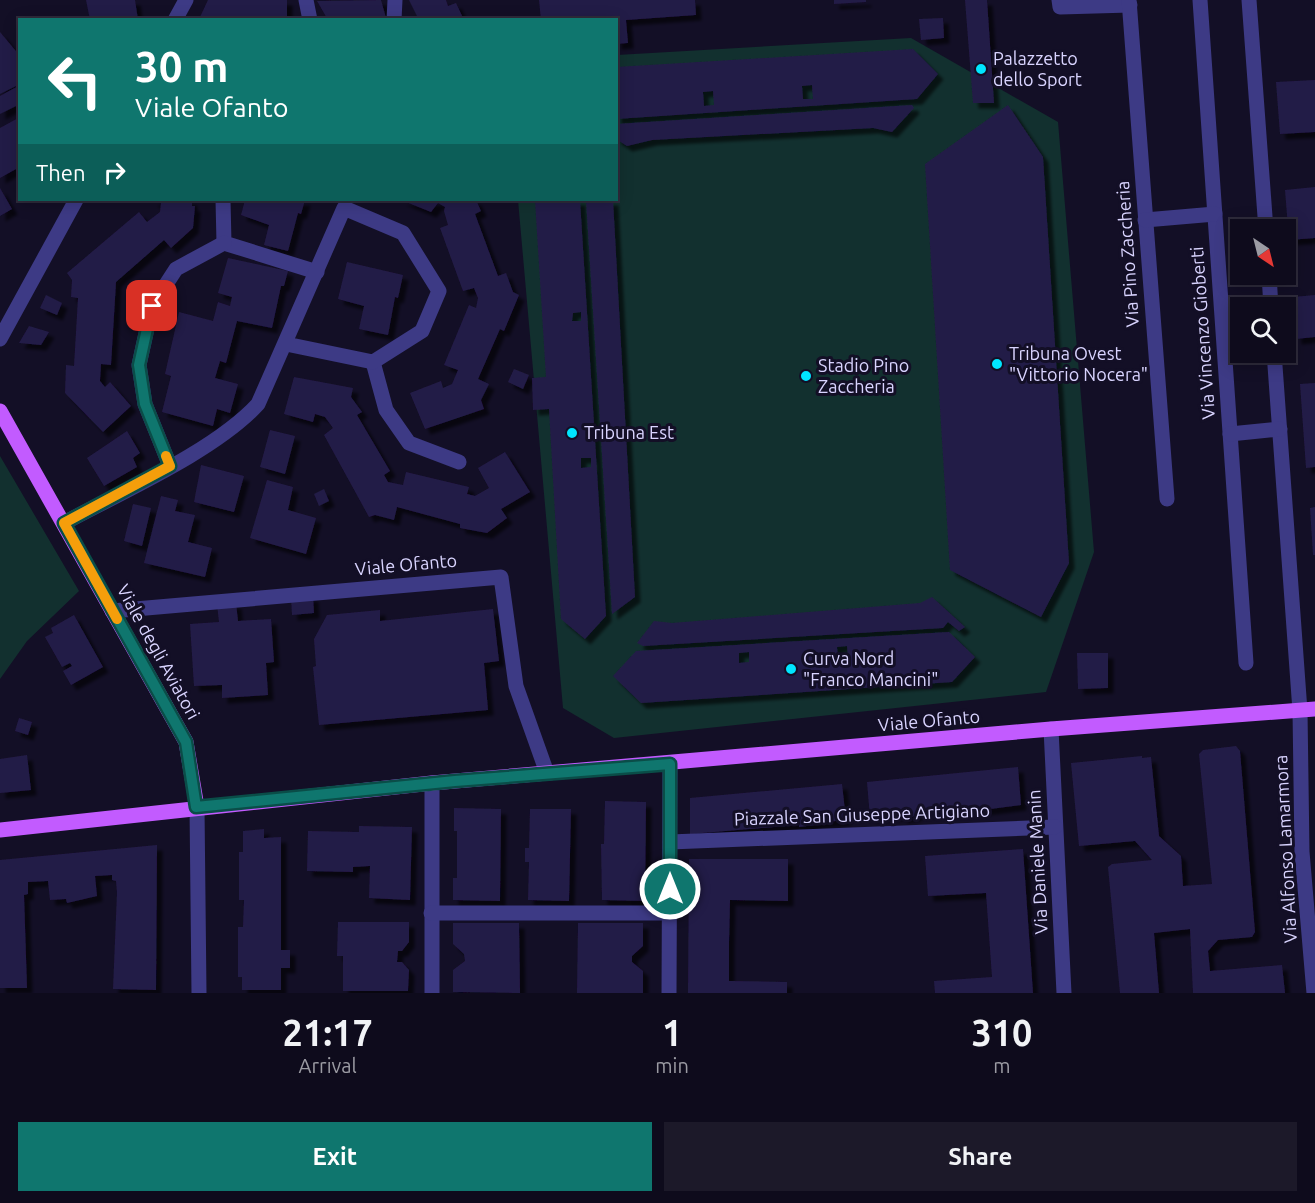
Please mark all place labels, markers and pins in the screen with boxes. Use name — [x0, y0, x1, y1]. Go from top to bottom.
place label: Palazzetto dello Sport — [993, 48, 1082, 89]
marker: Palazzetto dello Sport — [974, 62, 988, 76]
pin — [126, 280, 177, 331]
place label: Tribuna Ovest "Vittorio Nocera" — [1009, 343, 1148, 384]
place label: Stadio Pino Zaccheria — [818, 355, 909, 396]
marker: Tribuna Ovest "Vittorio Nocera" — [990, 357, 1004, 371]
marker: Stadio Pino Zaccheria — [799, 369, 813, 383]
place label: Tribuna Est — [584, 422, 674, 442]
marker: Tribuna Est — [565, 426, 579, 440]
place label: Curva Nord "Franco Mancini" — [803, 648, 938, 689]
marker: Curva Nord "Franco Mancini" — [784, 662, 798, 676]

